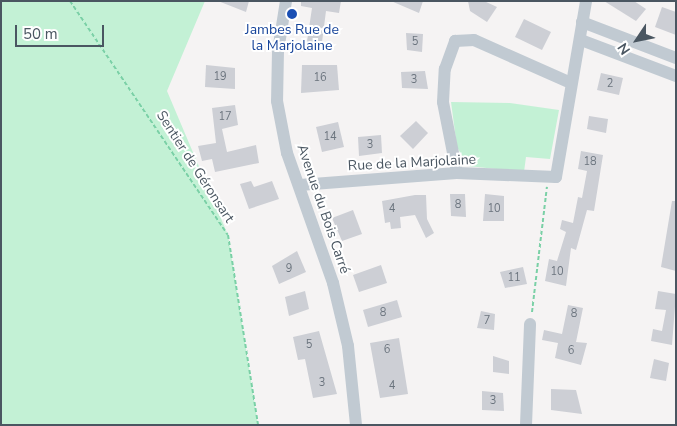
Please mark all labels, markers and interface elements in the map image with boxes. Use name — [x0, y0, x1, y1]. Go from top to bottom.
marker: Jambes Rue de la Marjolaine — [286, 8, 298, 20]
scale bar — [18, 15, 106, 47]
north arrow — [612, 15, 662, 65]
place label: Jambes Rue de la Marjolaine — [245, 22, 339, 54]
text: 50 m — [23, 24, 58, 44]
house number: 5 — [412, 35, 418, 49]
text: N — [613, 39, 635, 58]
house number: 19 — [213, 70, 227, 84]
house number: 16 — [313, 71, 327, 85]
house number: 3 — [411, 73, 417, 87]
house number: 2 — [607, 77, 613, 91]
street label: Sentier de Géronsart — [153, 108, 237, 226]
house number: 17 — [218, 110, 232, 124]
house number: 14 — [323, 130, 337, 144]
house number: 3 — [367, 138, 373, 152]
street label: Avenue du Bois Carré — [293, 142, 353, 276]
street label: Rue de la Marjolaine — [347, 151, 477, 175]
house number: 18 — [583, 155, 597, 169]
house number: 8 — [455, 198, 461, 212]
house number: 4 — [389, 202, 395, 216]
house number: 10 — [487, 202, 501, 216]
house number: 9 — [286, 262, 292, 276]
house number: 10 — [550, 265, 564, 279]
house number: 11 — [507, 271, 521, 285]
house number: 8 — [380, 306, 386, 320]
house number: 8 — [571, 307, 577, 321]
house number: 7 — [484, 314, 490, 328]
house number: 5 — [306, 338, 312, 352]
house number: 6 — [384, 343, 390, 357]
house number: 6 — [568, 344, 574, 358]
house number: 3 — [319, 376, 325, 390]
house number: 4 — [389, 379, 395, 393]
house number: 3 — [490, 394, 496, 408]

